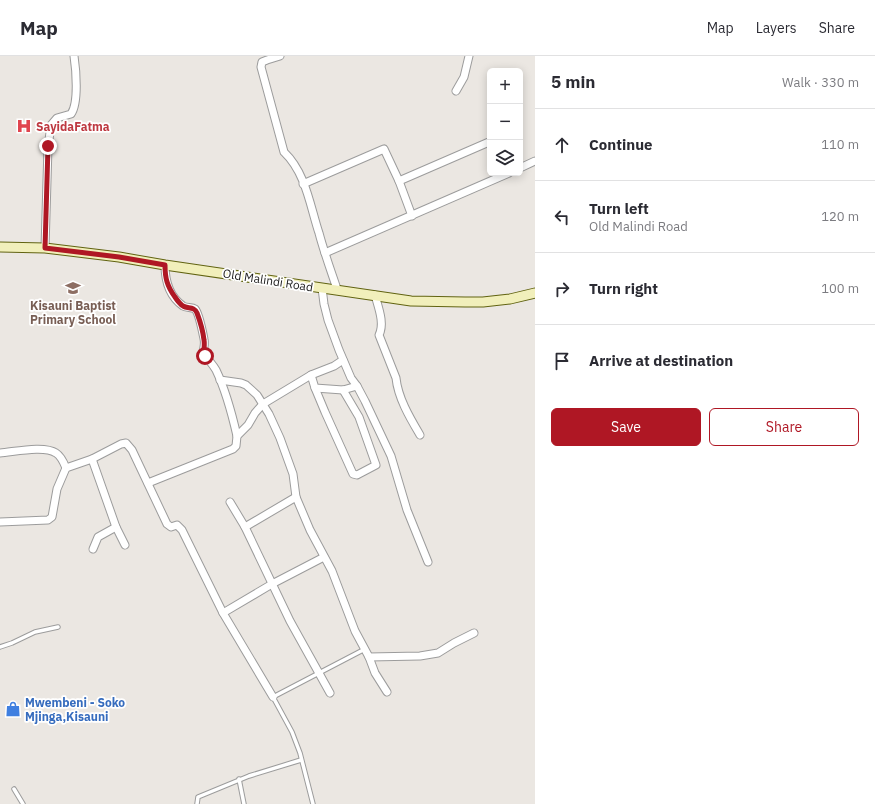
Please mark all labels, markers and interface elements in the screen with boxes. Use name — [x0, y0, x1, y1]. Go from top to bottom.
text: Map — [20, 16, 58, 40]
text: Map — [707, 19, 734, 37]
text: Layers — [756, 19, 797, 37]
text: Share — [819, 19, 855, 37]
map controls — [487, 68, 523, 176]
button: + — [487, 68, 523, 104]
text: 5 min — [551, 71, 595, 93]
text: Walk · 330 m — [782, 74, 859, 91]
button: − — [487, 104, 523, 140]
hospital icon: SayidaFatma — [15, 117, 33, 135]
place label: SayidaFatma — [36, 119, 110, 134]
icon: ahead — [551, 134, 573, 156]
text: Continue — [589, 135, 653, 154]
text: 110 m — [821, 136, 859, 153]
route end — [39, 137, 57, 155]
button: layers — [487, 140, 523, 176]
text: Turn left — [589, 199, 649, 218]
icon: left — [551, 206, 573, 228]
text: 120 m — [821, 208, 859, 225]
text: Old Malindi Road — [589, 218, 688, 235]
street label: Old Malindi Road — [222, 265, 314, 295]
icon: right — [551, 278, 573, 300]
school or university icon: Kisauni Baptist Primary School — [64, 279, 82, 297]
text: Turn right — [589, 279, 658, 298]
text: 100 m — [821, 280, 859, 297]
place label: Kisauni Baptist Primary School — [30, 298, 116, 327]
route start — [196, 347, 214, 365]
icon: arrive — [551, 350, 573, 372]
text: Arrive at destination — [589, 351, 733, 370]
button: Save — [551, 408, 701, 446]
button: Share — [709, 408, 859, 446]
place label: Mwembeni - Soko Mjinga,Kisauni — [25, 695, 125, 724]
shop icon: Mwembeni - Soko Mjinga,Kisauni — [4, 700, 22, 718]

